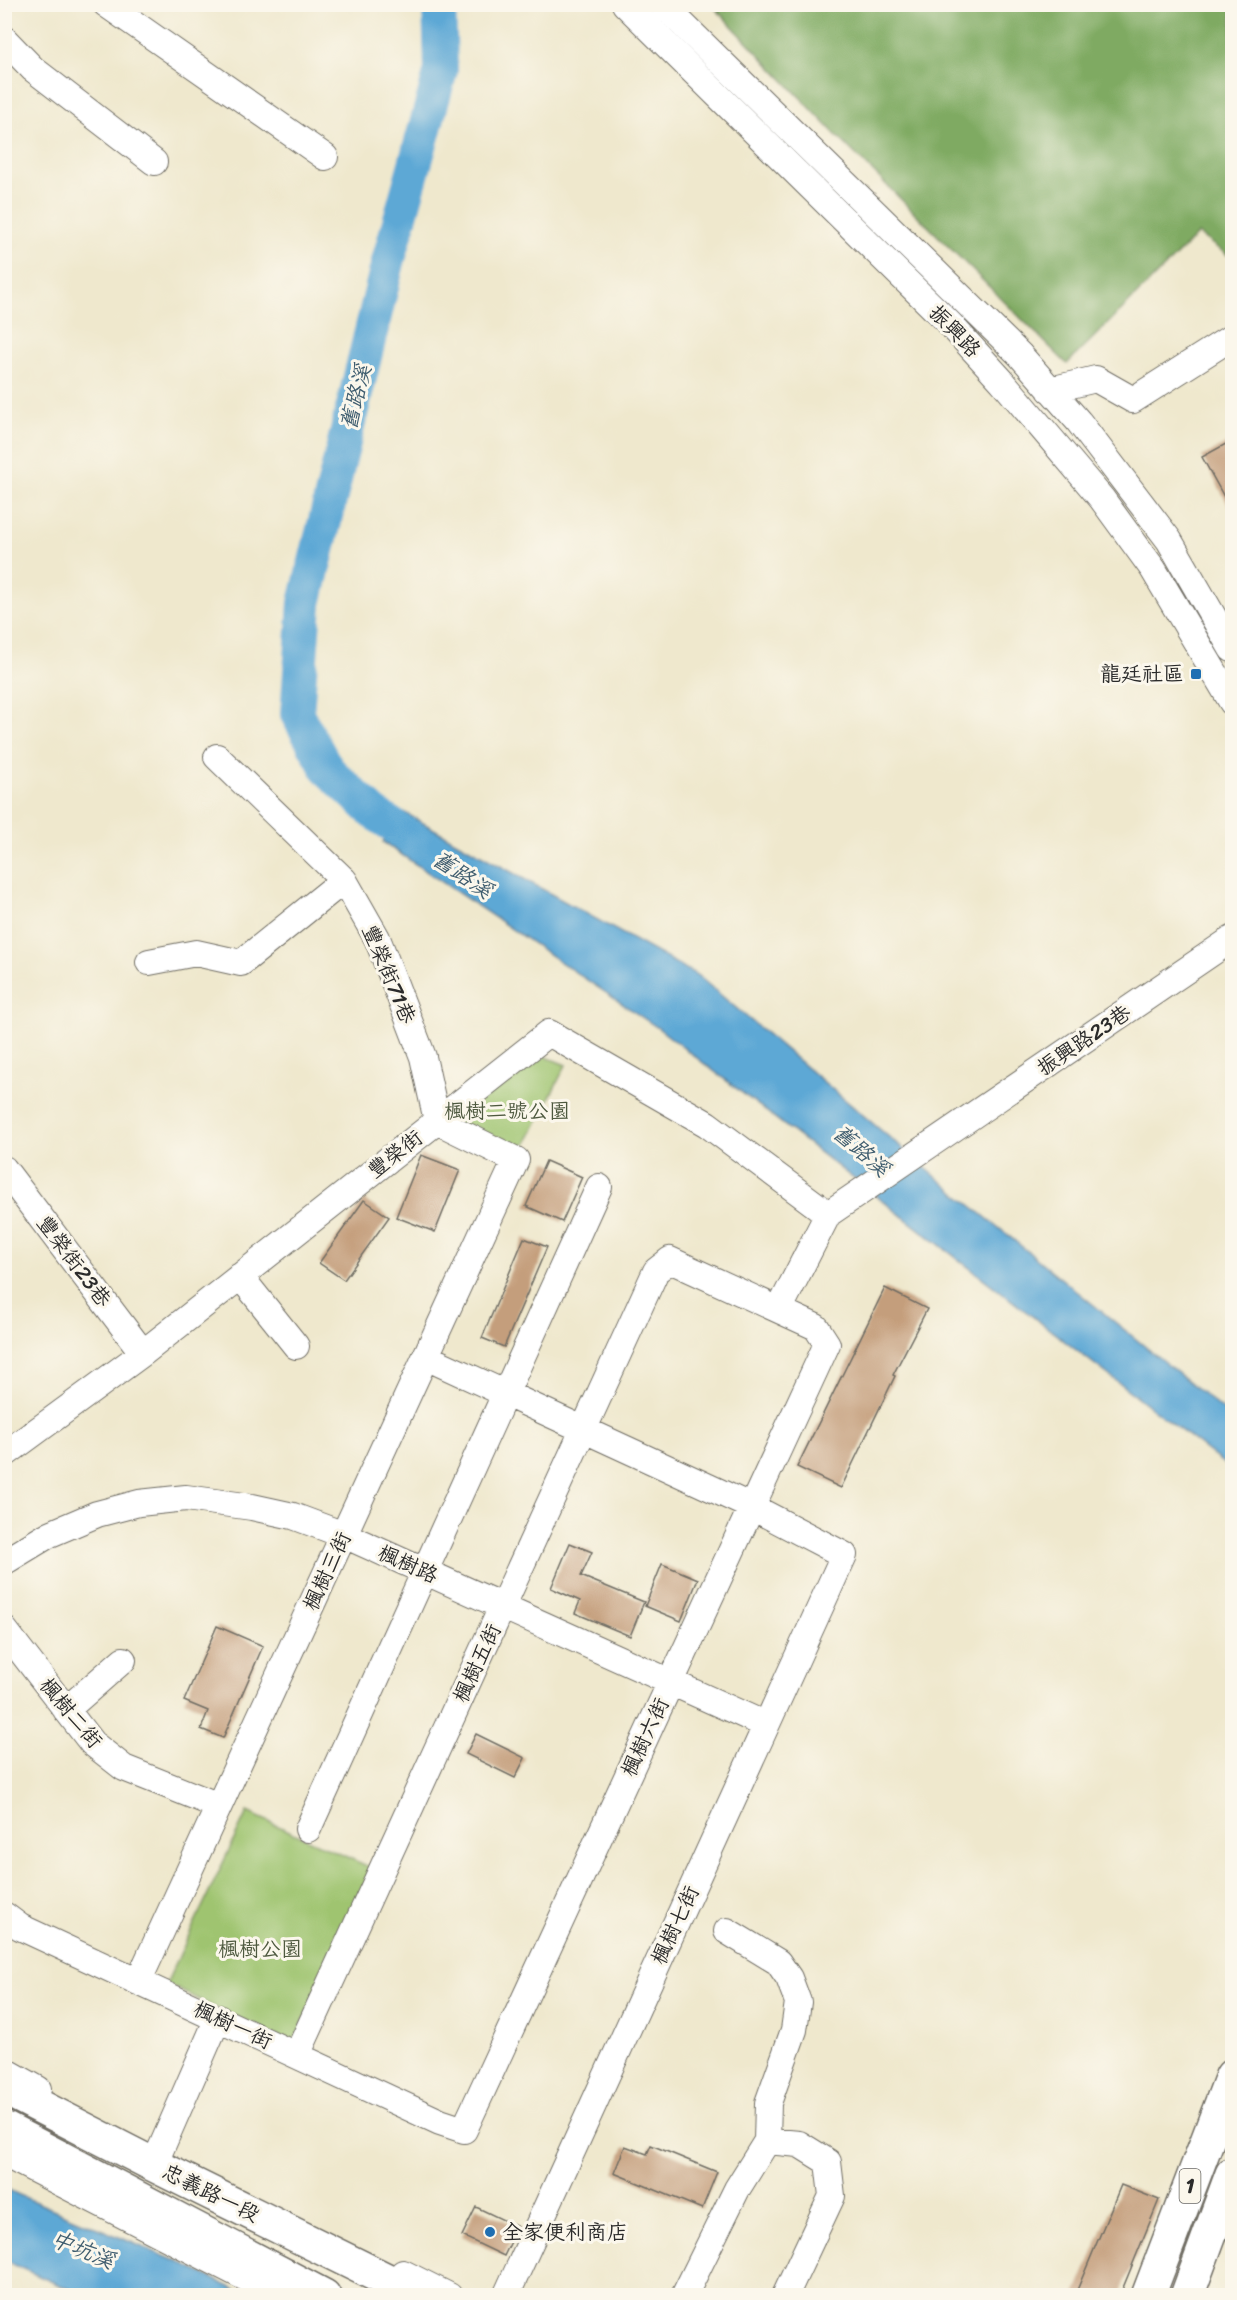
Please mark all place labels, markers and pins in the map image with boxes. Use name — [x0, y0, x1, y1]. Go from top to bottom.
place label: 龍廷社區 — [1100, 655, 1184, 693]
marker: 龍廷社區 — [1189, 667, 1203, 681]
place label: 全家便利商店 — [502, 2213, 628, 2251]
marker: 全家便利商店 — [483, 2225, 497, 2239]

